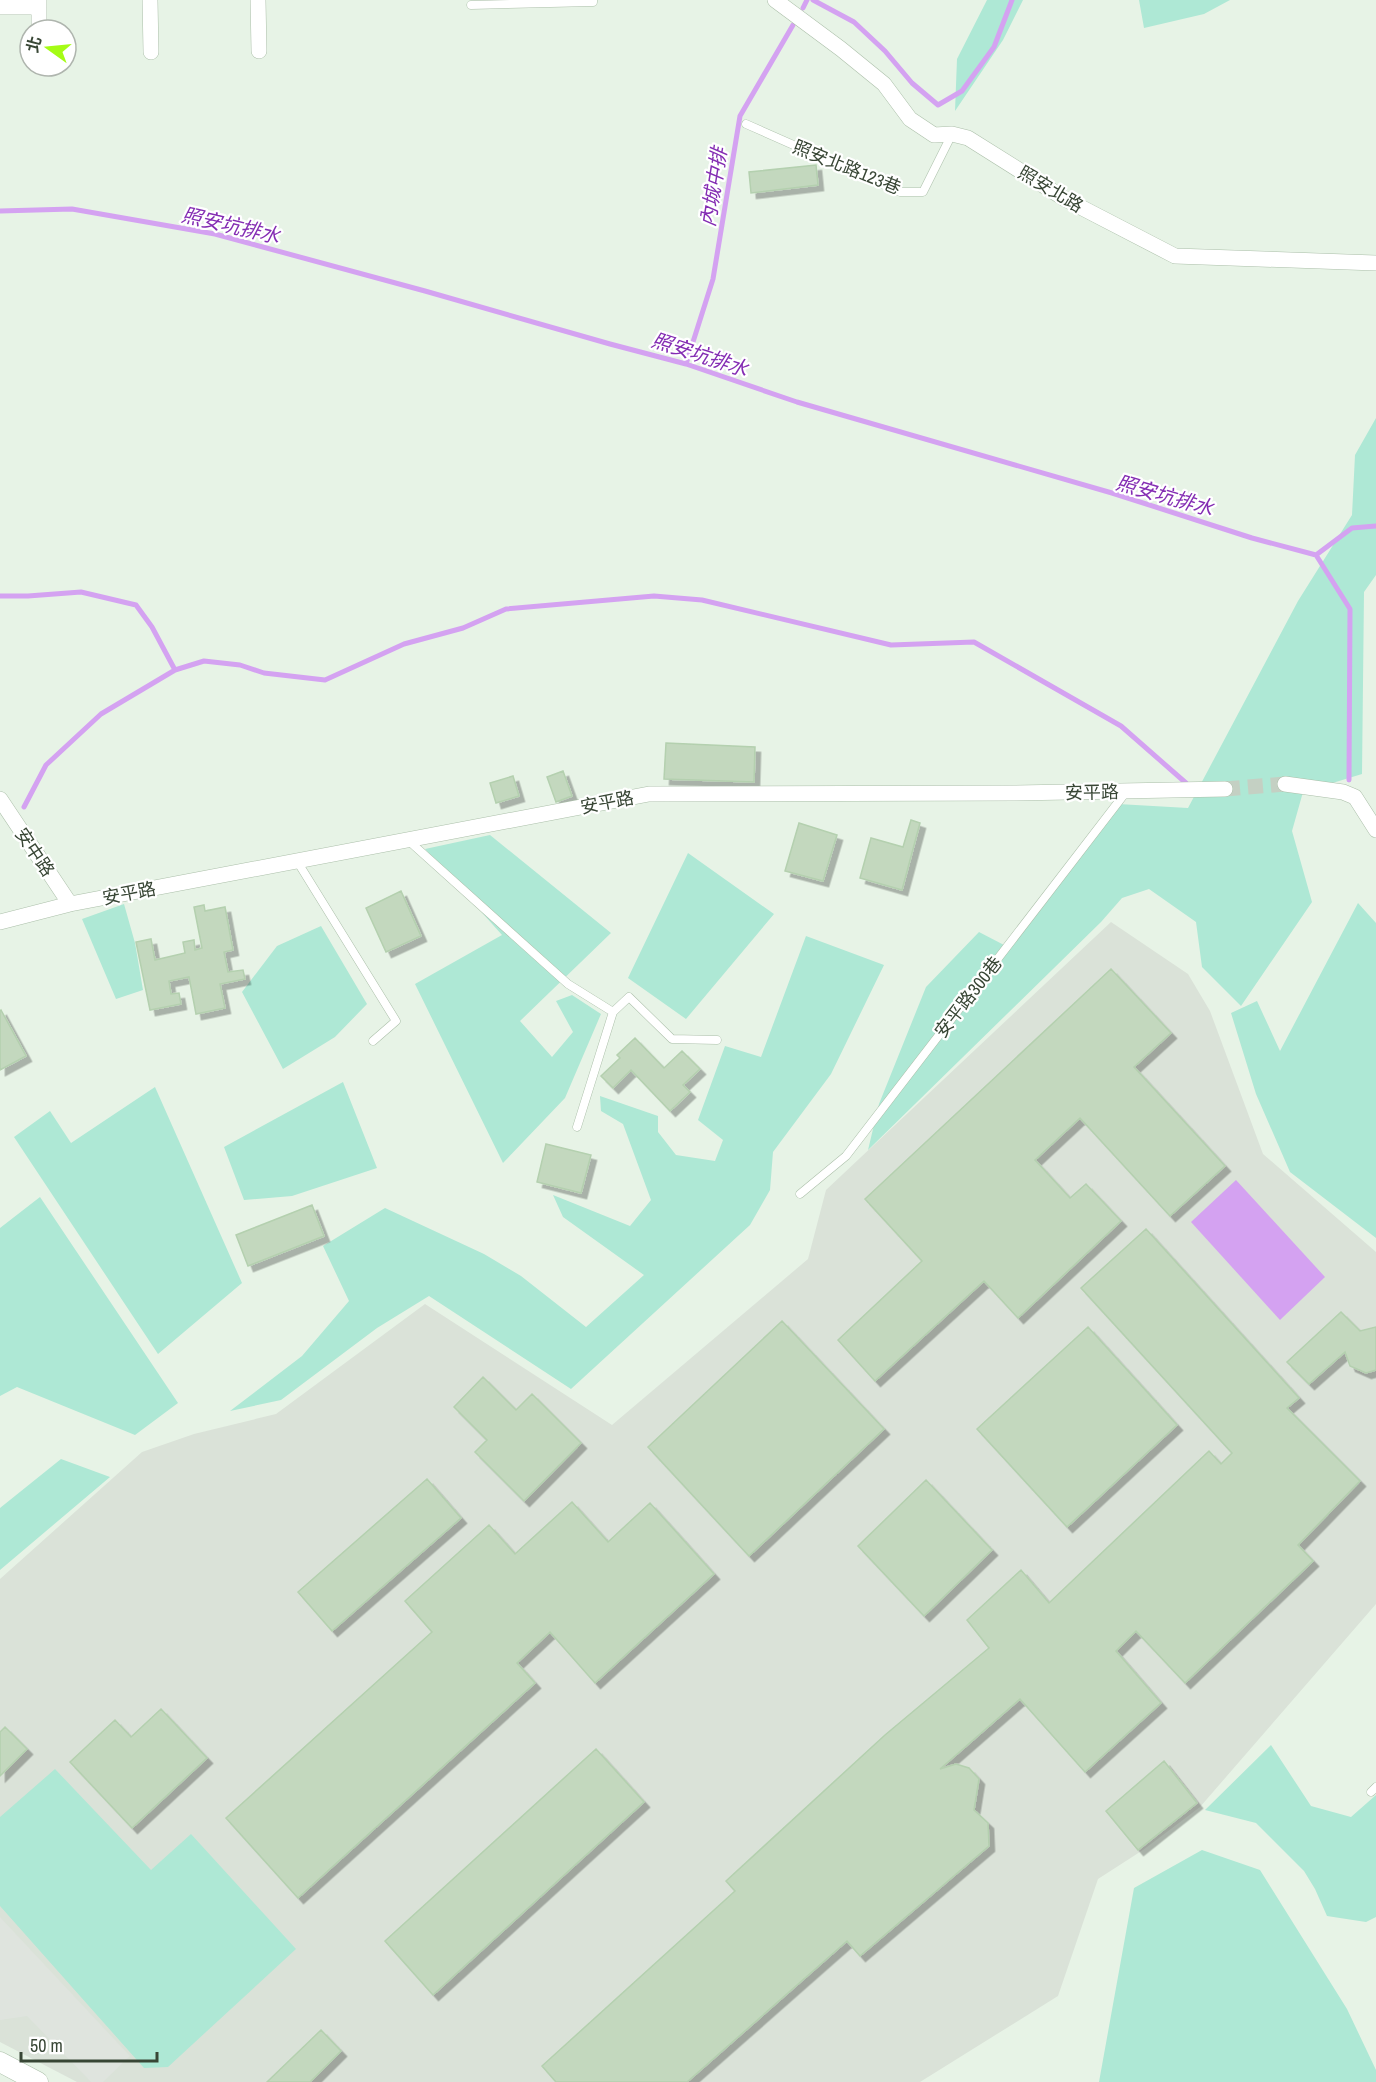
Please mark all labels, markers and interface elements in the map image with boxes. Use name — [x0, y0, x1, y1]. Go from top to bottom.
north arrow — [18, 18, 78, 78]
text: 北 — [21, 34, 46, 55]
street label: 照安北路123巷 — [789, 134, 905, 200]
water label: 內城中排 — [693, 142, 733, 229]
street label: 照安北路 — [1014, 160, 1088, 218]
water label: 照安坑排水 — [179, 201, 284, 250]
water label: 照安坑排水 — [648, 326, 753, 383]
water label: 照安坑排水 — [1113, 468, 1218, 522]
street label: 安平路 — [1065, 779, 1119, 805]
street label: 安平路 — [578, 785, 636, 819]
street label: 安中路 — [10, 823, 60, 881]
street label: 安平路 — [100, 876, 158, 910]
street label: 安平路300巷 — [928, 951, 1008, 1043]
scale bar — [21, 2025, 158, 2063]
text: 50 m — [30, 2033, 63, 2058]

